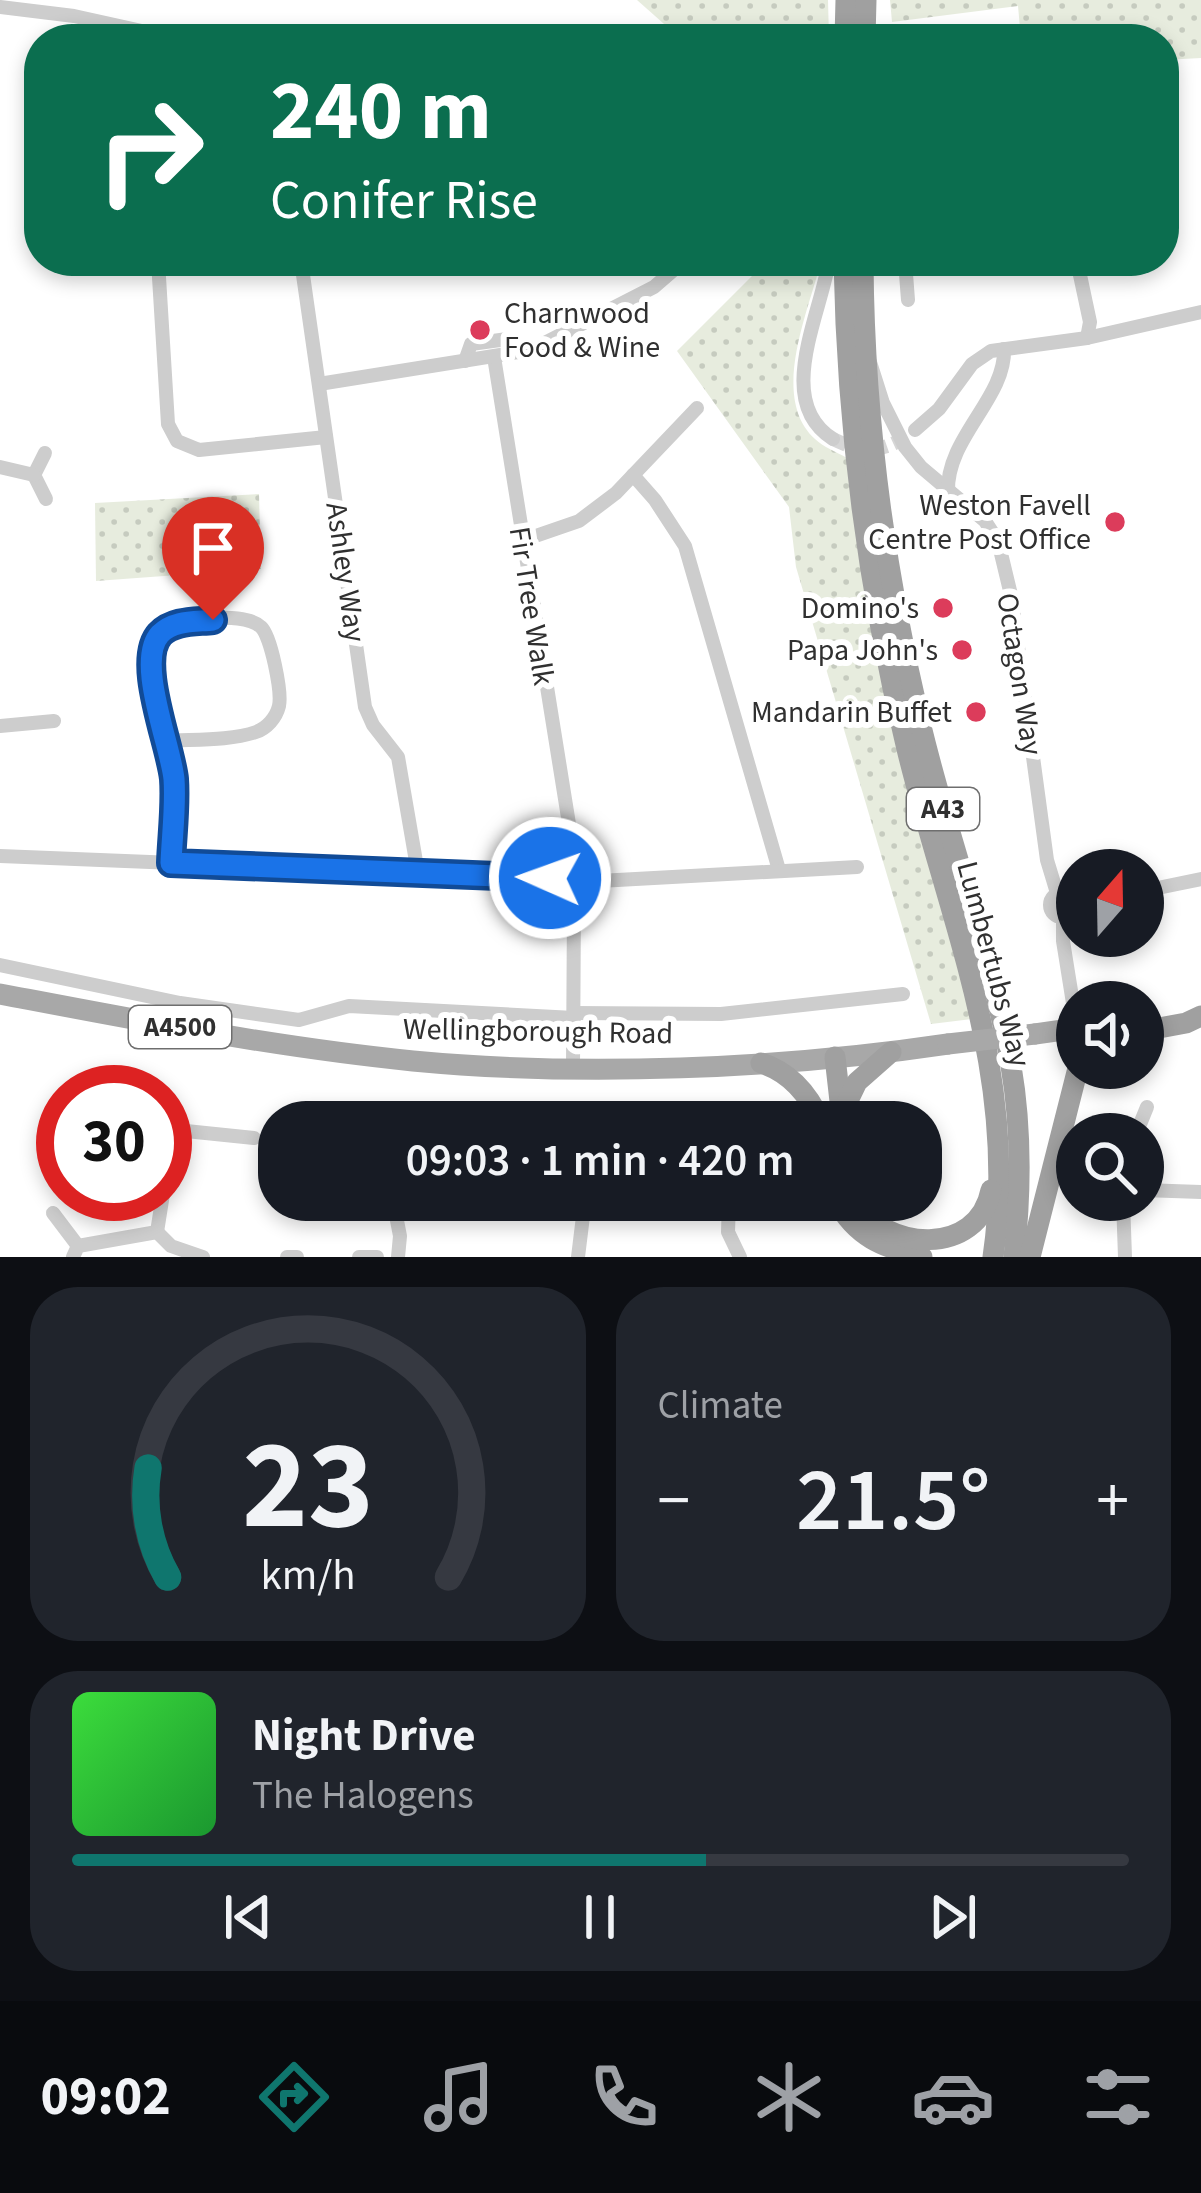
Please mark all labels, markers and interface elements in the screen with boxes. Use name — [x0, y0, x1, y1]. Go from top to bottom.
text: 240 m — [270, 52, 492, 172]
icon: right — [72, 72, 228, 228]
text: Conifer Rise — [270, 163, 538, 240]
place label: Charnwood Food & Wine — [504, 292, 660, 369]
marker: Charnwood Food & Wine — [467, 317, 493, 343]
place label: Weston Favell Centre Post Office — [868, 484, 1091, 561]
pin — [162, 497, 264, 620]
street label: Ashley Way — [314, 499, 377, 645]
marker: Weston Favell Centre Post Office — [1102, 509, 1128, 535]
icon: arrive — [180, 515, 246, 581]
street label: Fir Tree Walk — [498, 524, 565, 689]
place label: Domino's — [801, 587, 919, 630]
street label: Octagon Way — [985, 590, 1054, 758]
marker: Domino's — [930, 595, 956, 621]
place label: Papa John's — [787, 629, 938, 672]
marker: Papa John's — [949, 637, 975, 663]
place label: Mandarin Buffet — [751, 691, 952, 734]
marker: Mandarin Buffet — [963, 699, 989, 725]
road number: A43 — [907, 788, 979, 830]
position arrow — [487, 815, 613, 941]
north arrow — [1056, 849, 1164, 957]
map controls — [1056, 849, 1164, 1221]
street label: Lumbertubs Way — [945, 857, 1042, 1072]
button: sound — [1056, 981, 1164, 1089]
road number: A4500 — [129, 1006, 231, 1048]
street label: Wellingborough Road — [403, 1008, 673, 1055]
speed limit sign: 30 — [36, 1065, 192, 1221]
button: search — [1056, 1113, 1164, 1221]
text: 09:03 · 1 min · 420 m — [406, 1129, 794, 1193]
text: Climate — [658, 1378, 783, 1434]
text: 23 — [242, 1398, 374, 1576]
text: 21.5° — [796, 1437, 991, 1565]
text: − — [658, 1454, 690, 1548]
text: + — [1096, 1454, 1129, 1548]
text: km/h — [260, 1545, 355, 1606]
text: Night Drive — [252, 1704, 476, 1768]
text: The Halogens — [252, 1768, 474, 1824]
icon: previous — [215, 1884, 281, 1950]
icon: pause — [567, 1884, 633, 1950]
icon: next — [920, 1884, 986, 1950]
icon: directions — [252, 2055, 336, 2139]
icon: music — [417, 2055, 501, 2139]
icon: phone — [582, 2055, 666, 2139]
icon: climate — [747, 2055, 831, 2139]
icon: car — [911, 2055, 995, 2139]
icon: filters — [1076, 2055, 1160, 2139]
text: 09:02 — [40, 2059, 171, 2136]

